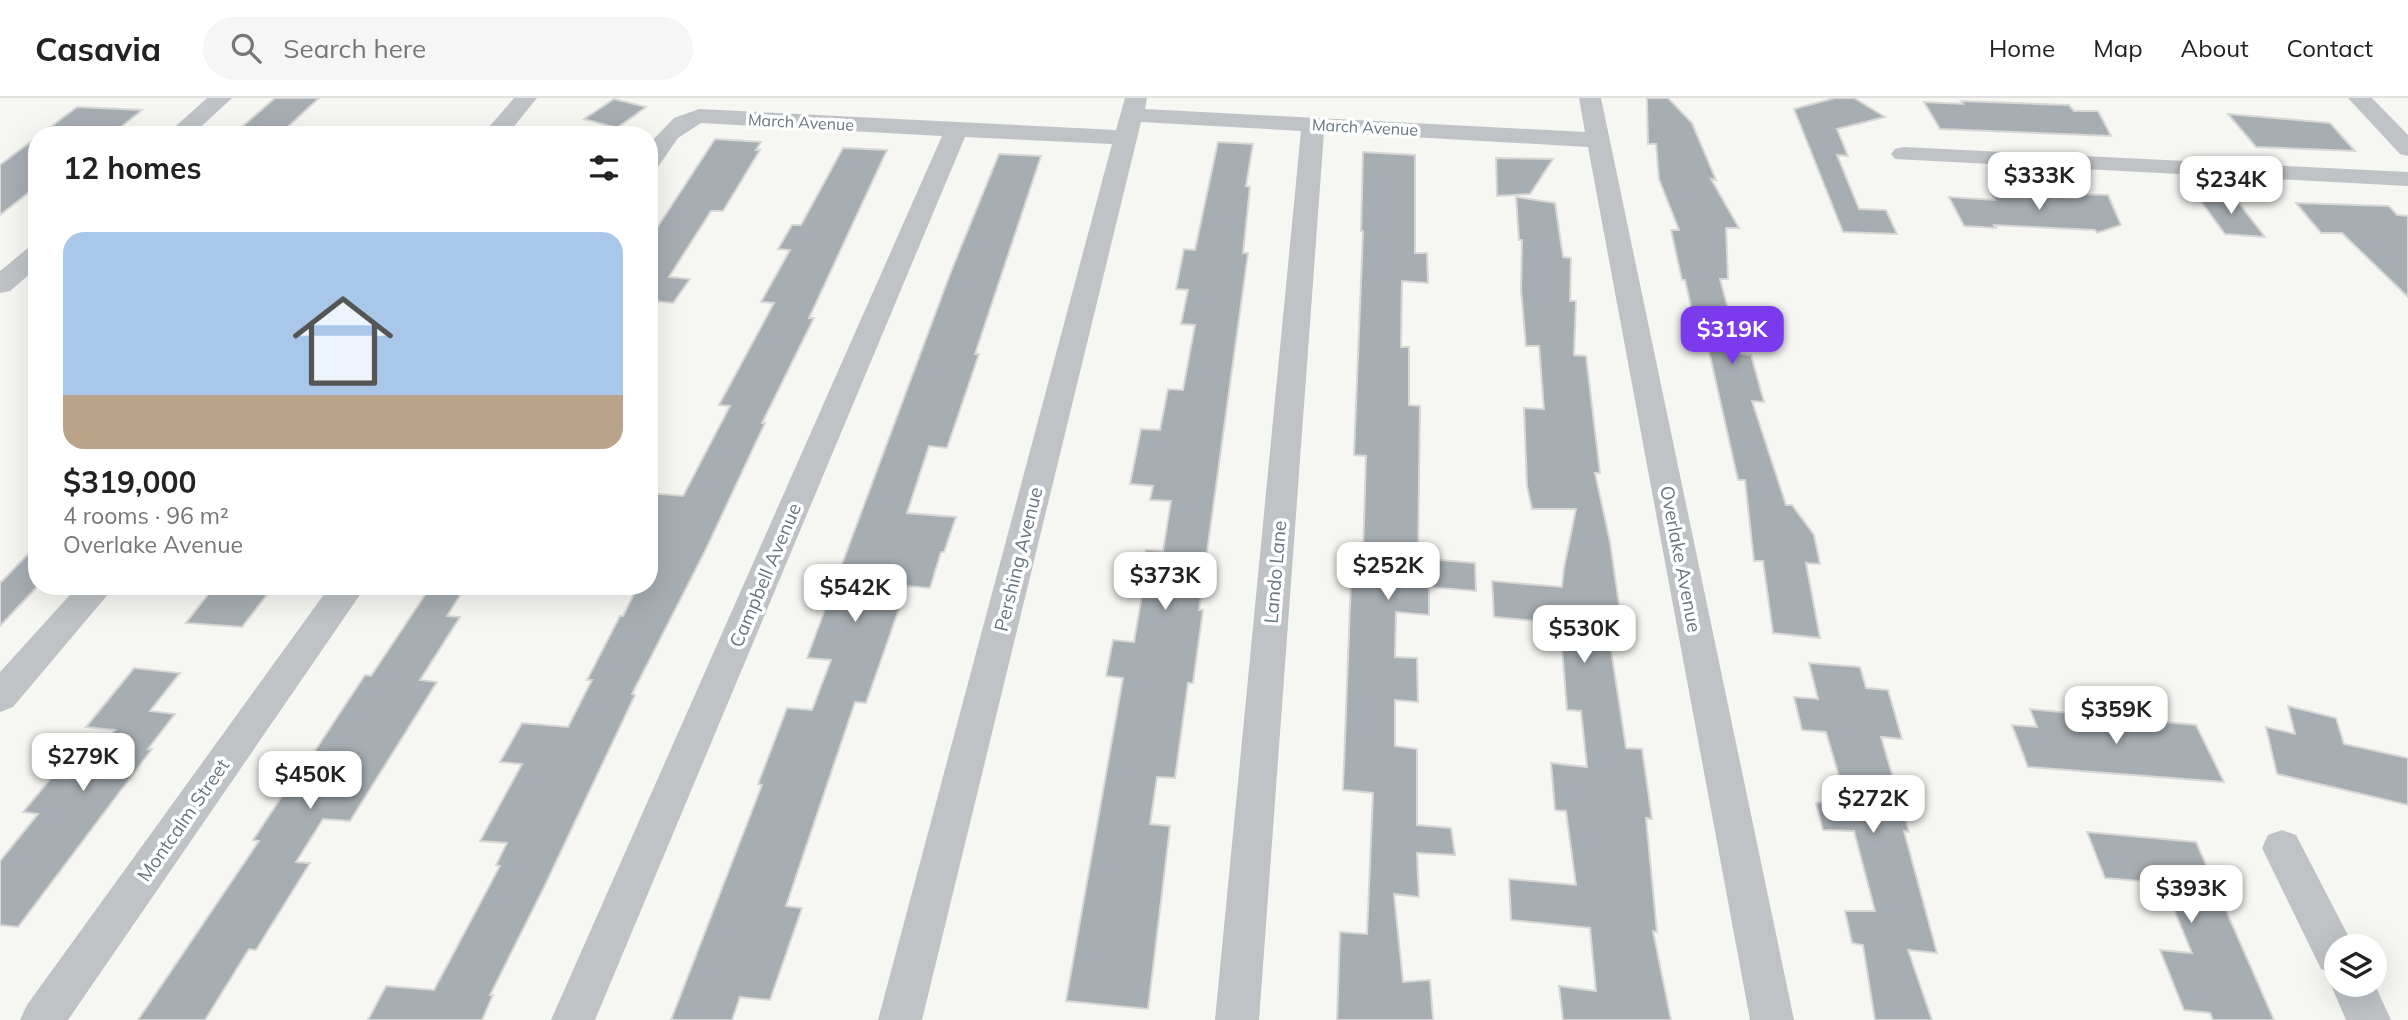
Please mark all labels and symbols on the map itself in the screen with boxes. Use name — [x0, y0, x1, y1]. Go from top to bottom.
street label: March Avenue — [747, 109, 855, 135]
street label: March Avenue — [1311, 114, 1419, 140]
pin: $333K — [1990, 152, 2088, 212]
pin: $234K — [2182, 156, 2280, 216]
pin: $319K — [1683, 306, 1781, 366]
street label: Pershing Avenue — [988, 484, 1048, 634]
street label: Overlake Avenue — [1655, 484, 1707, 634]
street label: Campbell Avenue — [724, 499, 806, 651]
street label: Lando Lane — [1259, 519, 1291, 625]
pin: $252K — [1339, 542, 1437, 602]
pin: $373K — [1116, 552, 1214, 612]
pin: $542K — [806, 564, 904, 624]
pin: $530K — [1535, 606, 1633, 665]
pin: $359K — [2067, 686, 2165, 746]
pin: $279K — [34, 734, 132, 793]
pin: $450K — [261, 752, 359, 811]
street label: Montcalm Street — [132, 754, 234, 886]
pin: $272K — [1824, 776, 1922, 835]
pin: $393K — [2142, 866, 2240, 925]

